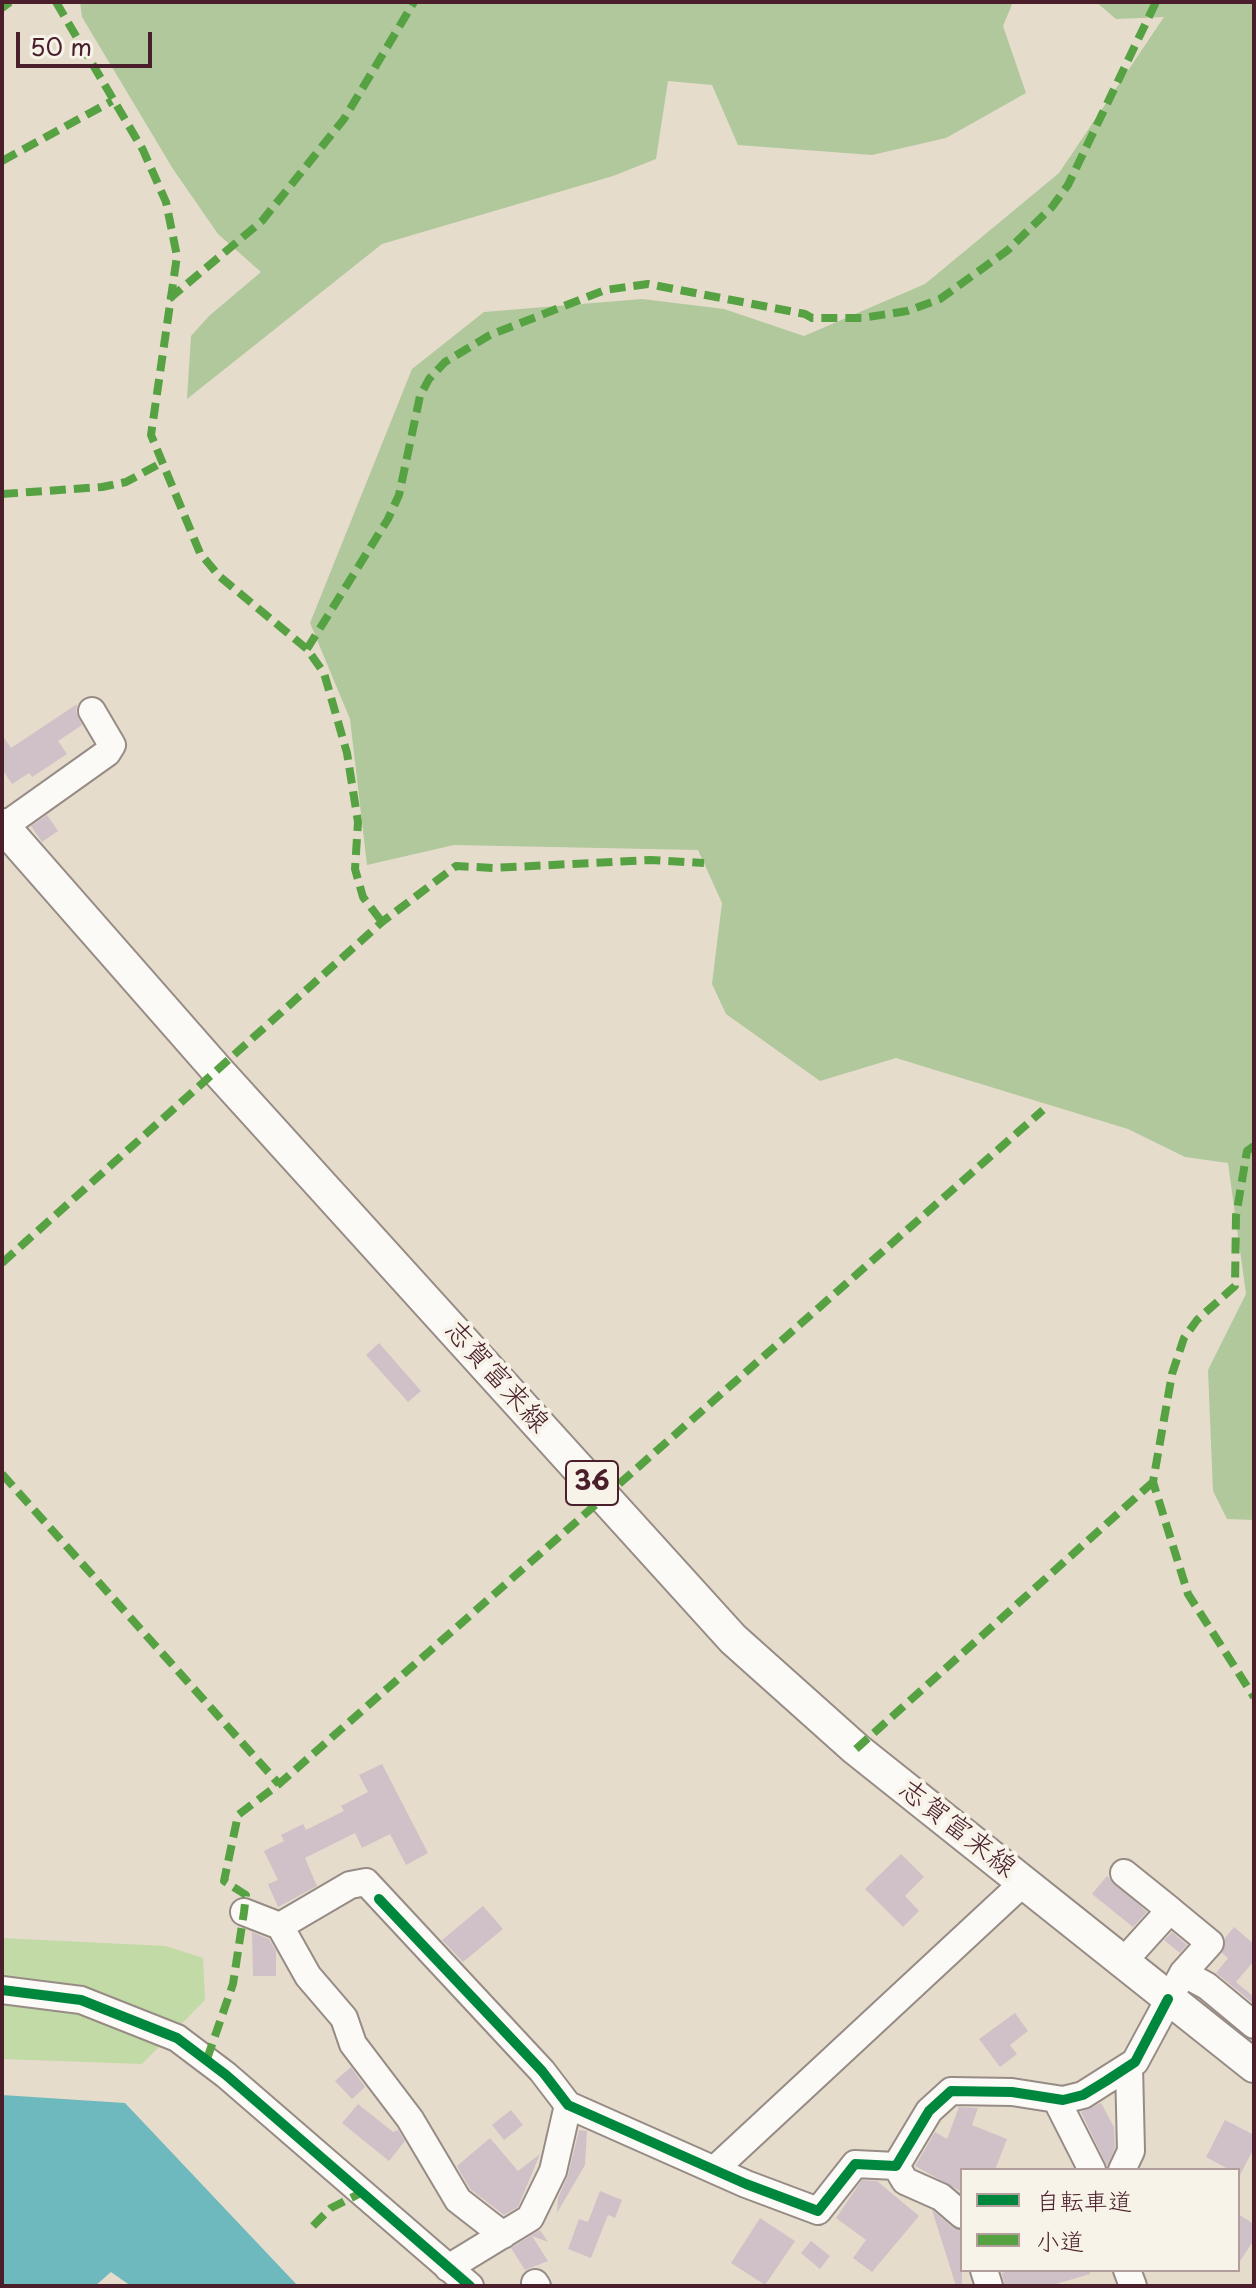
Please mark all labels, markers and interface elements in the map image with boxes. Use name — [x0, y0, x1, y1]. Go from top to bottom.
scale bar — [20, 16, 156, 66]
text: 50 m — [30, 28, 92, 64]
street label: 志賀富来線 — [437, 1314, 555, 1440]
road number: 36 — [566, 1461, 618, 1505]
street label: 志賀富来線 — [891, 1773, 1023, 1885]
legend — [960, 2168, 1240, 2272]
text: 自転車道 — [1036, 2182, 1132, 2218]
text: 小道 — [1036, 2222, 1084, 2258]

